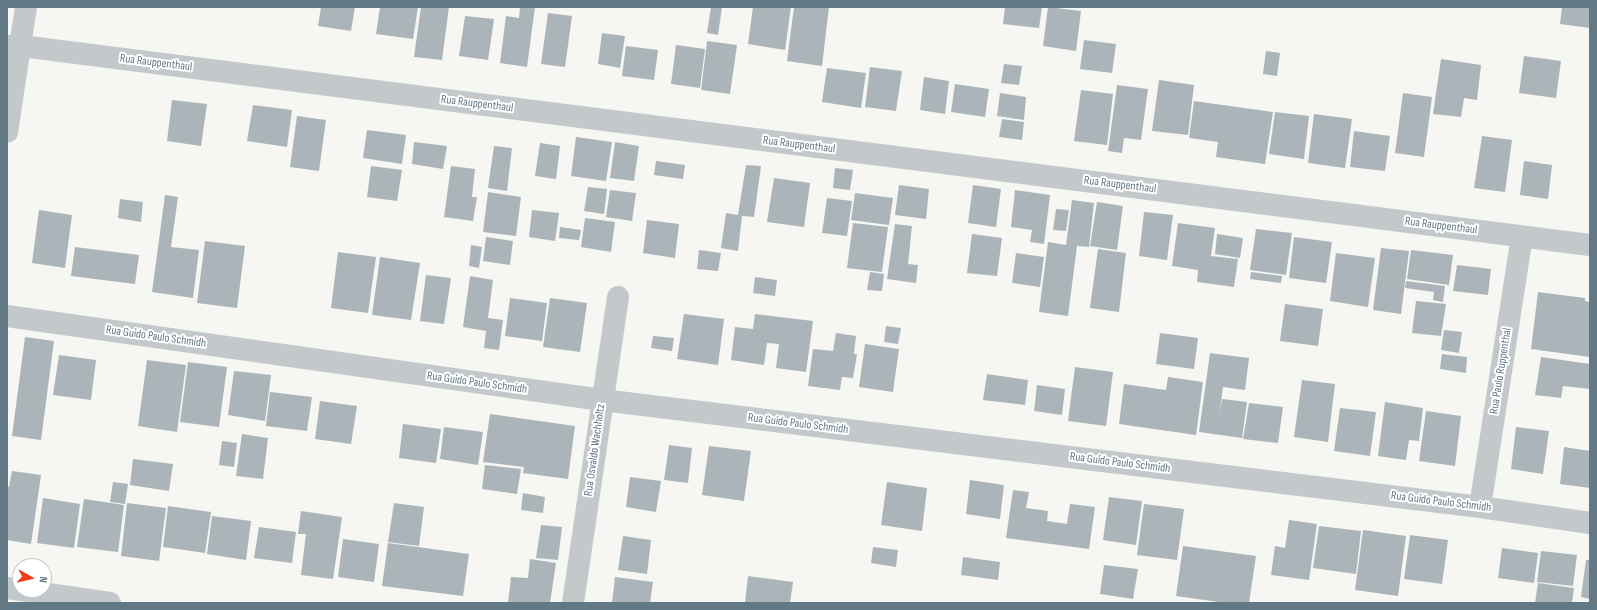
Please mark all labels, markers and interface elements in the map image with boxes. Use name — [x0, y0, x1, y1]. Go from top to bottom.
street label: Rua Rauppenthaul — [119, 51, 193, 75]
street label: Rua Rauppenthaul — [440, 92, 514, 116]
street label: Rua Rauppenthaul — [762, 133, 836, 157]
street label: Rua Rauppenthaul — [1083, 173, 1157, 197]
street label: Rua Rauppenthaul — [1404, 214, 1478, 238]
street label: Rua Guido Paulo Schmidh — [105, 323, 207, 351]
street label: Rua Paulo Ruppenthal — [1487, 327, 1515, 415]
street label: Rua Guido Paulo Schmidh — [426, 369, 528, 397]
street label: Rua Osvaldo Wachholtz — [581, 403, 609, 497]
street label: Rua Guido Paulo Schmidh — [747, 411, 849, 437]
street label: Rua Guido Paulo Schmidh — [1069, 450, 1171, 476]
street label: Rua Guido Paulo Schmidh — [1390, 489, 1492, 515]
north arrow — [12, 558, 52, 598]
text: N — [37, 576, 50, 583]

